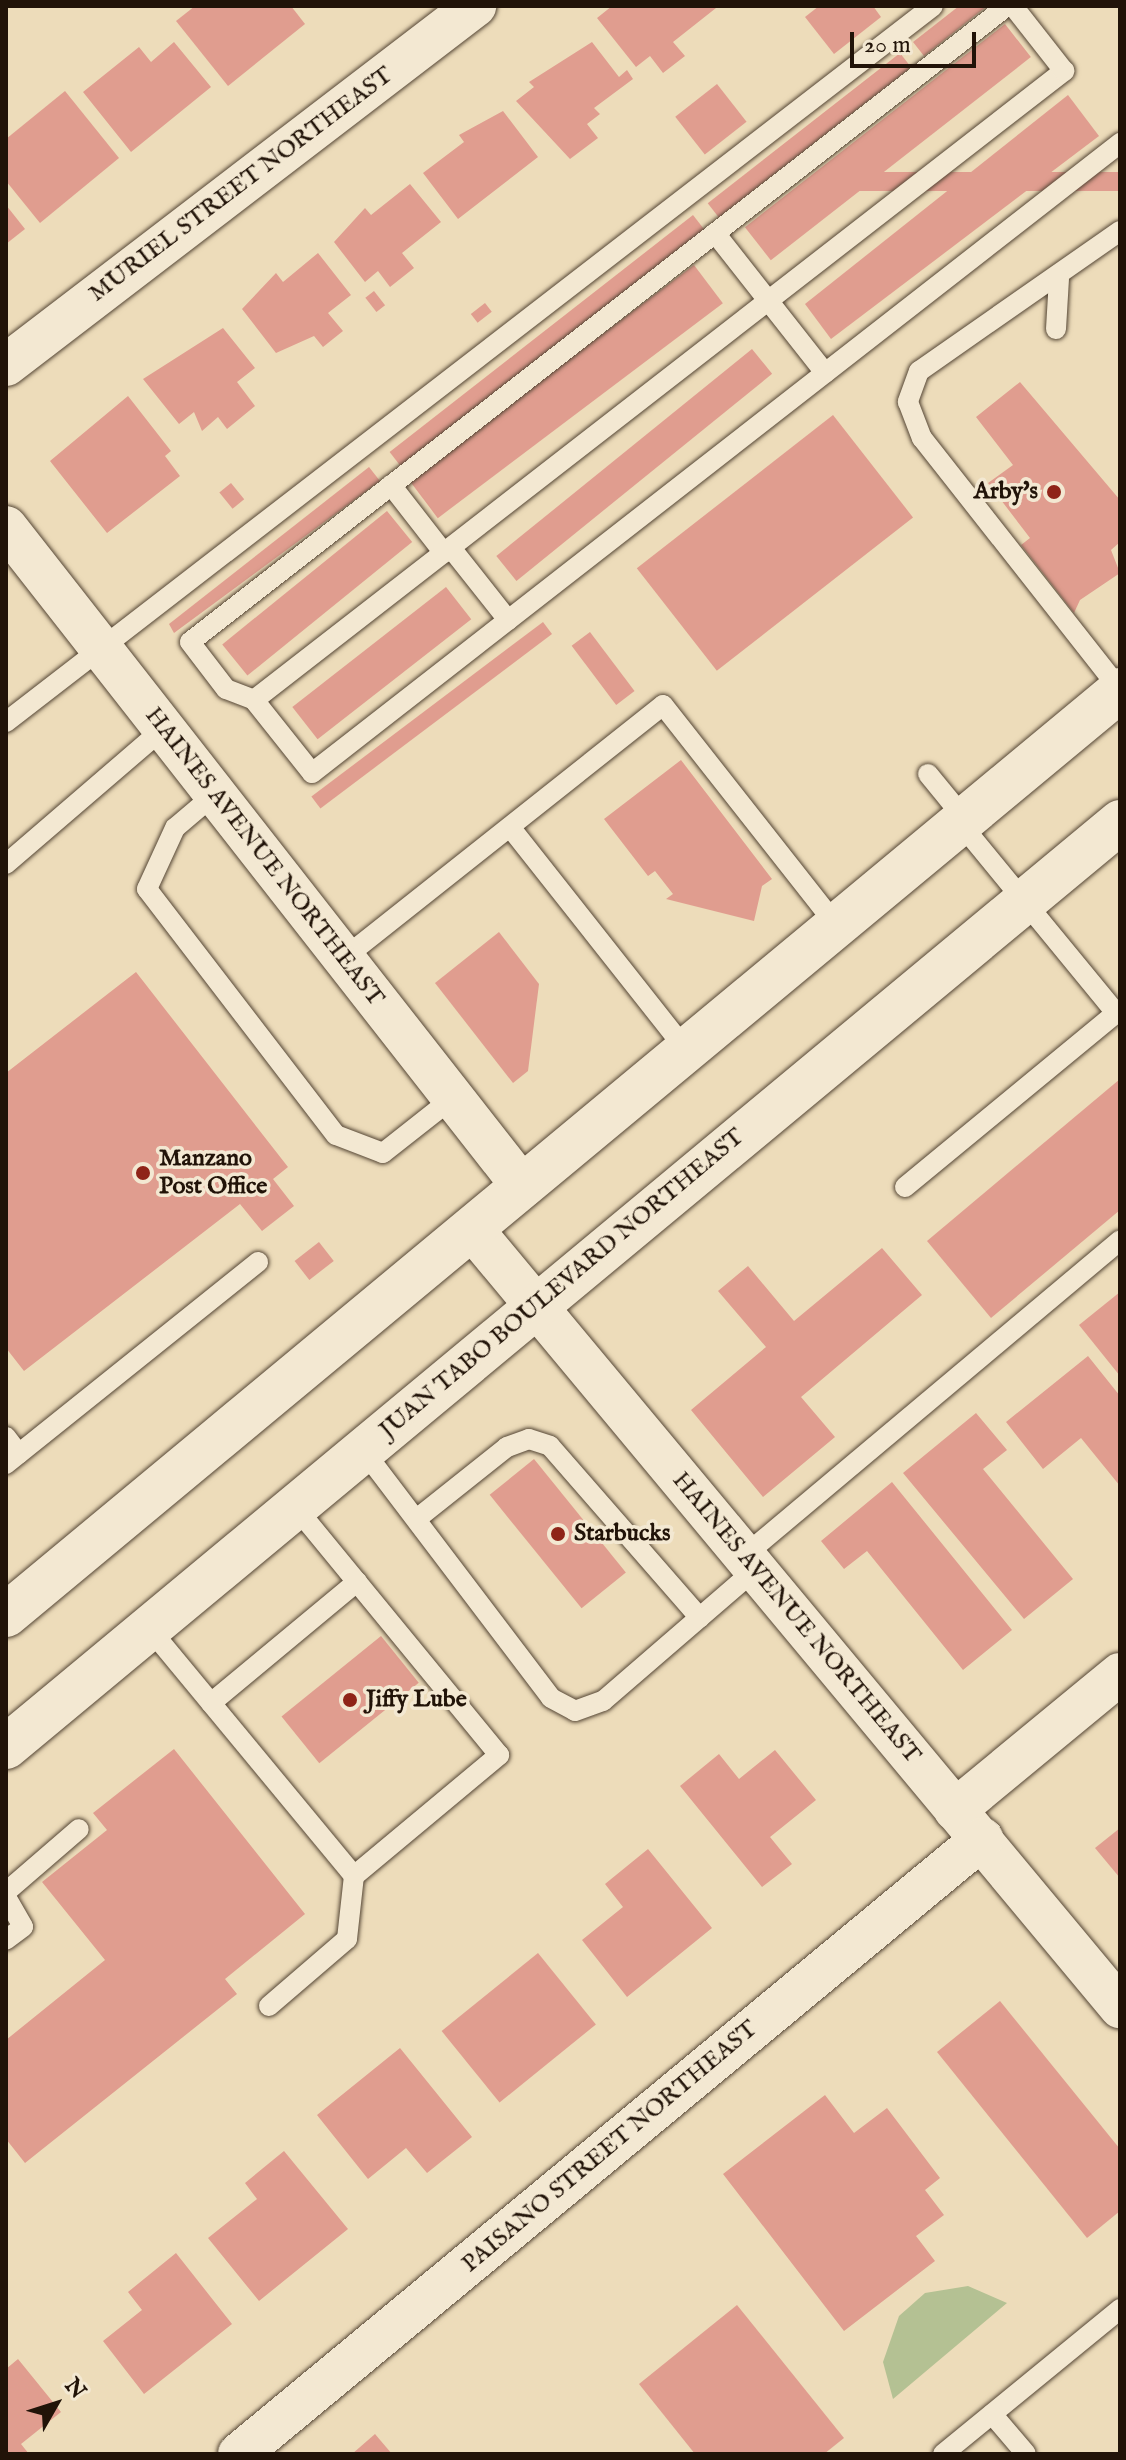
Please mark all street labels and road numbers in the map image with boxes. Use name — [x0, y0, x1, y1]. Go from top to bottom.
street label: MURIEL STREET NORTHEAST — [84, 61, 398, 309]
street label: HAINES AVENUE NORTHEAST — [138, 702, 390, 1012]
street label: JUAN TABO BOULEVARD NORTHEAST — [374, 1123, 750, 1445]
street label: HAINES AVENUE NORTHEAST — [666, 1467, 926, 1769]
street label: PAISANO STREET NORTHEAST — [457, 2015, 763, 2279]

